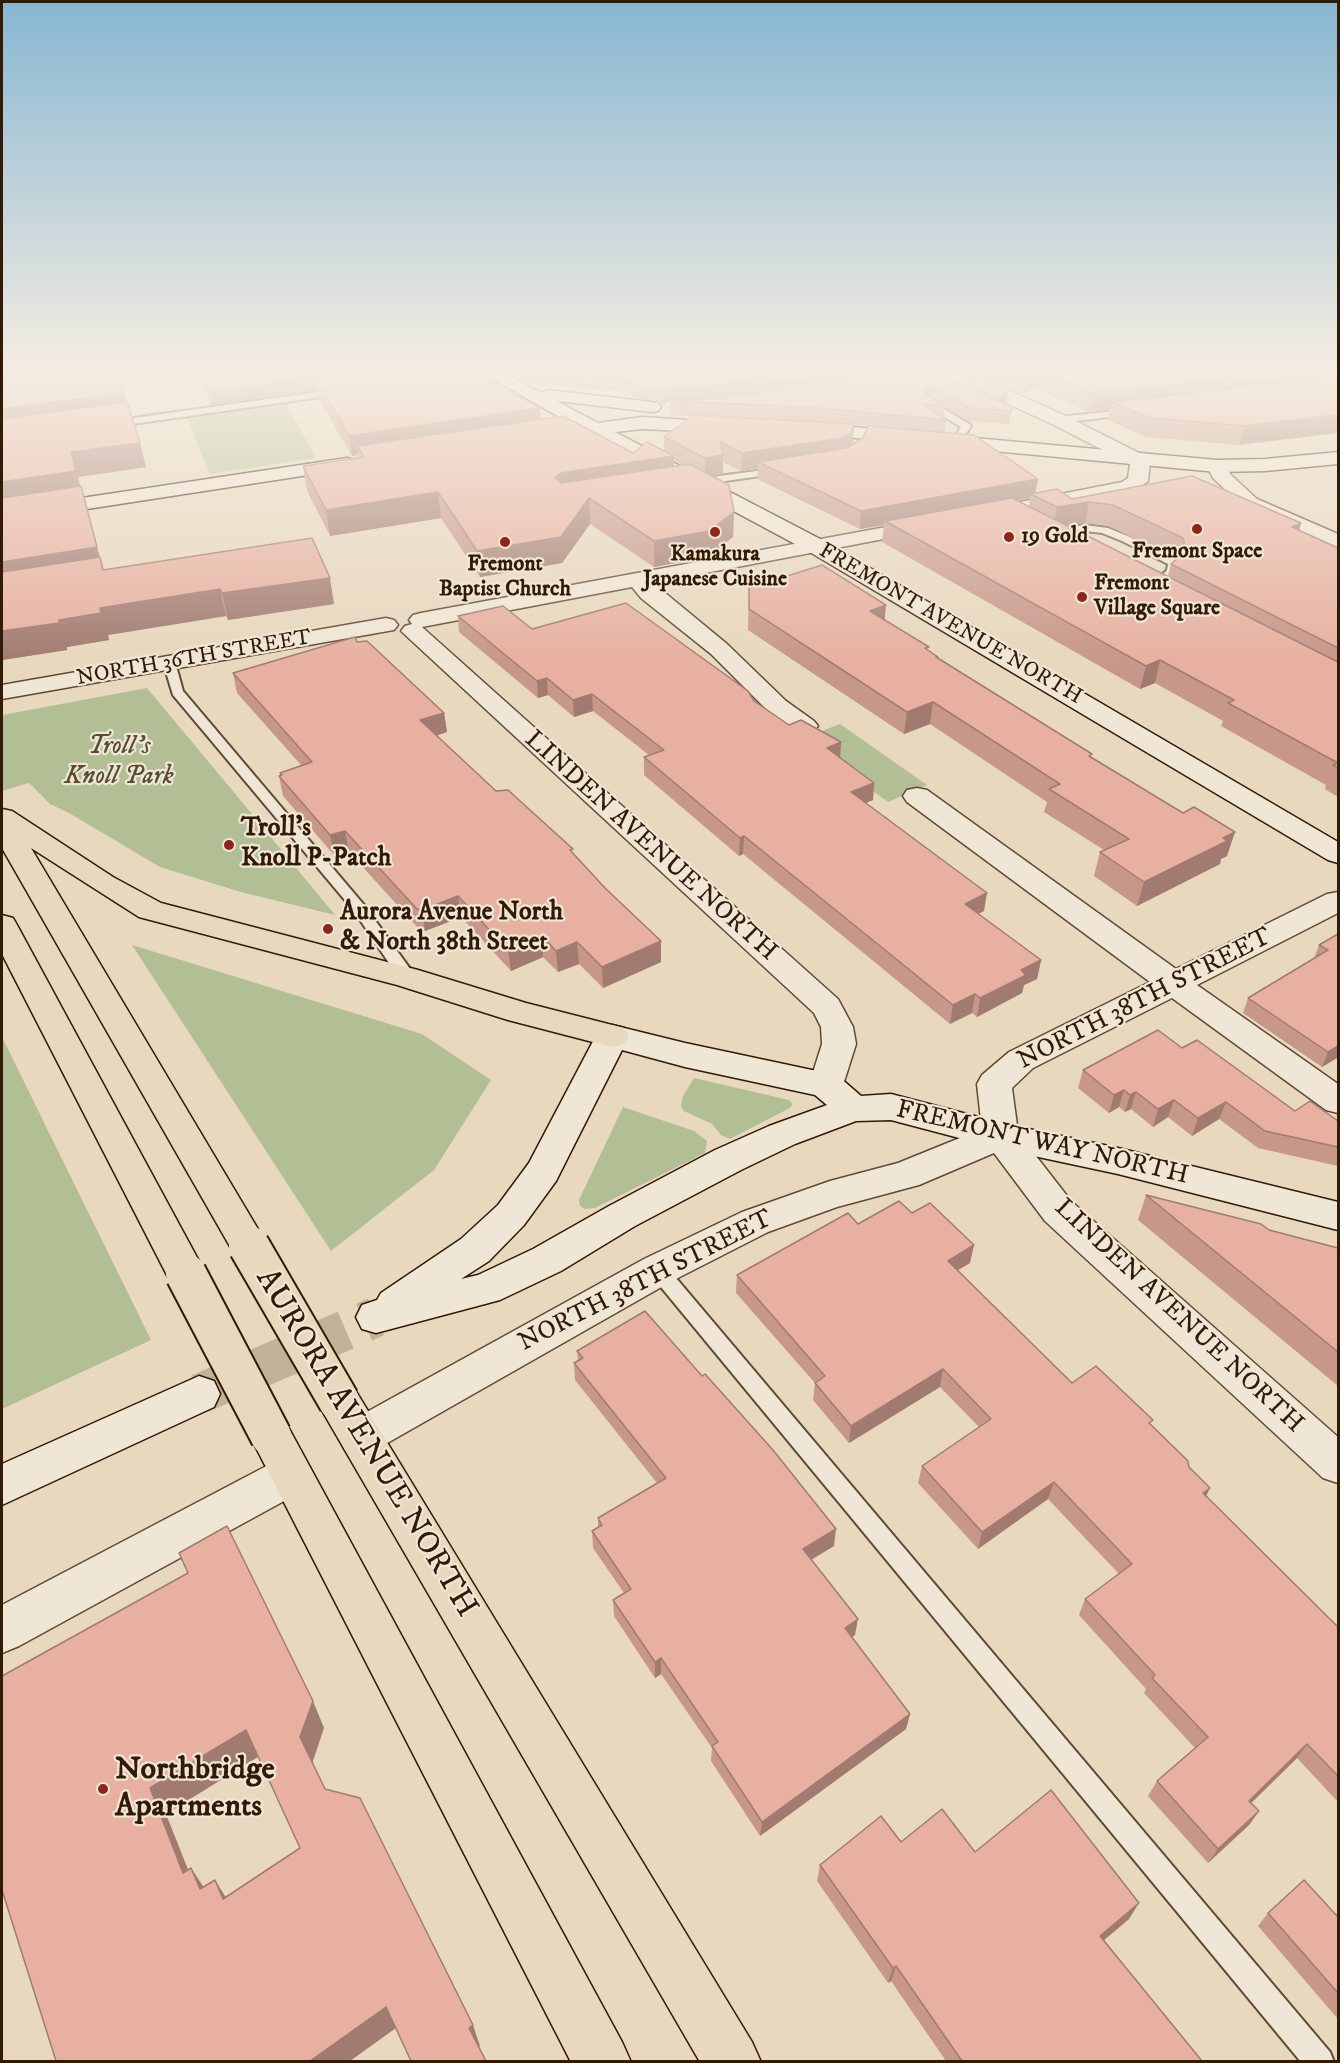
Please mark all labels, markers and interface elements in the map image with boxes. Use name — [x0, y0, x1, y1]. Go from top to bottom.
marker: Fremont Space — [1190, 522, 1204, 536]
place label: 19 Gold — [1021, 524, 1088, 550]
marker: Kamakura Japanese Cuisine — [708, 525, 722, 539]
marker: 19 Gold — [1002, 530, 1016, 544]
marker: Fremont Baptist Church — [498, 535, 512, 549]
street label: FREMONT AVENUE NORTH — [814, 539, 1086, 711]
place label: Fremont Space — [1132, 539, 1262, 565]
place label: Kamakura Japanese Cuisine — [643, 542, 787, 594]
place label: Fremont Baptist Church — [439, 552, 571, 604]
place label: Fremont Village Square — [1094, 571, 1220, 622]
marker: Fremont Village Square — [1075, 590, 1089, 604]
street label: NORTH 36TH STREET — [75, 625, 313, 693]
street label: LINDEN AVENUE NORTH — [517, 725, 783, 969]
park label: Troll's Knoll Park — [64, 732, 174, 794]
place label: Troll's Knoll P-Patch — [241, 814, 391, 876]
marker: Troll's Knoll P-Patch — [222, 838, 236, 852]
place label: Aurora Avenue North & North 38th Street — [340, 898, 563, 960]
marker: Aurora Avenue North & North 38th Street — [321, 922, 335, 936]
street label: NORTH 38TH STREET — [1013, 922, 1277, 1078]
street label: FREMONT WAY NORTH — [893, 1095, 1191, 1193]
street label: LINDEN AVENUE NORTH — [1047, 1193, 1309, 1441]
street label: NORTH 38TH STREET — [514, 1204, 778, 1360]
street label: AURORA AVENUE NORTH — [246, 1263, 484, 1625]
place label: Northbridge Apartments — [115, 1752, 275, 1827]
marker: Northbridge Apartments — [96, 1782, 110, 1796]

